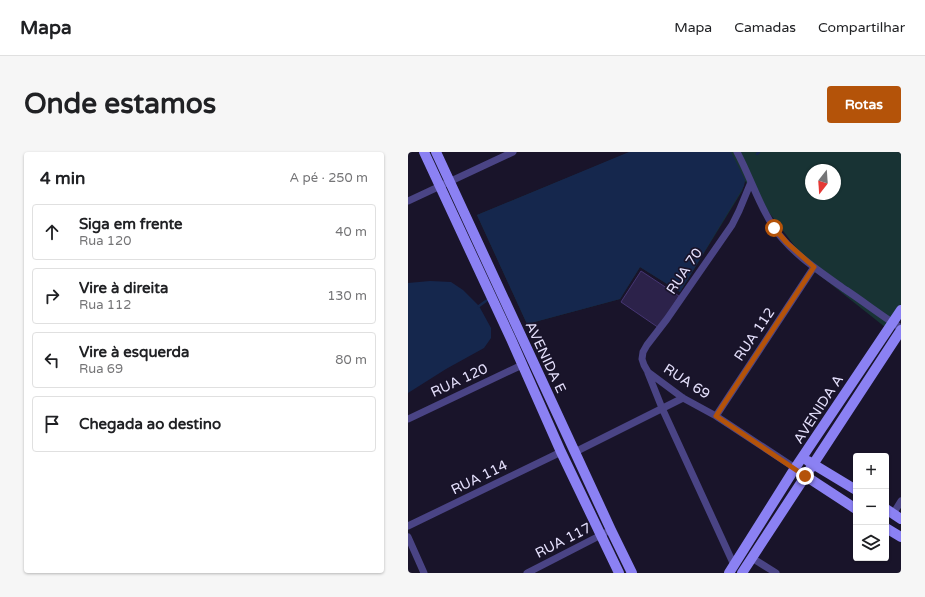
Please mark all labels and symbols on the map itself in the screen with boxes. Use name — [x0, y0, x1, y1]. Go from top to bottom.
north arrow — [805, 164, 841, 200]
route start — [765, 219, 783, 237]
street label: RUA 70 — [663, 245, 706, 298]
street label: RUA 112 — [730, 304, 778, 364]
street label: AVENIDA E — [522, 319, 570, 396]
street label: RUA 120 — [428, 360, 491, 401]
street label: RUA 69 — [660, 360, 713, 403]
street label: AVENIDA A — [790, 372, 847, 447]
street label: RUA 114 — [448, 456, 510, 498]
route end — [796, 467, 814, 485]
street label: RUA 117 — [532, 519, 594, 562]

